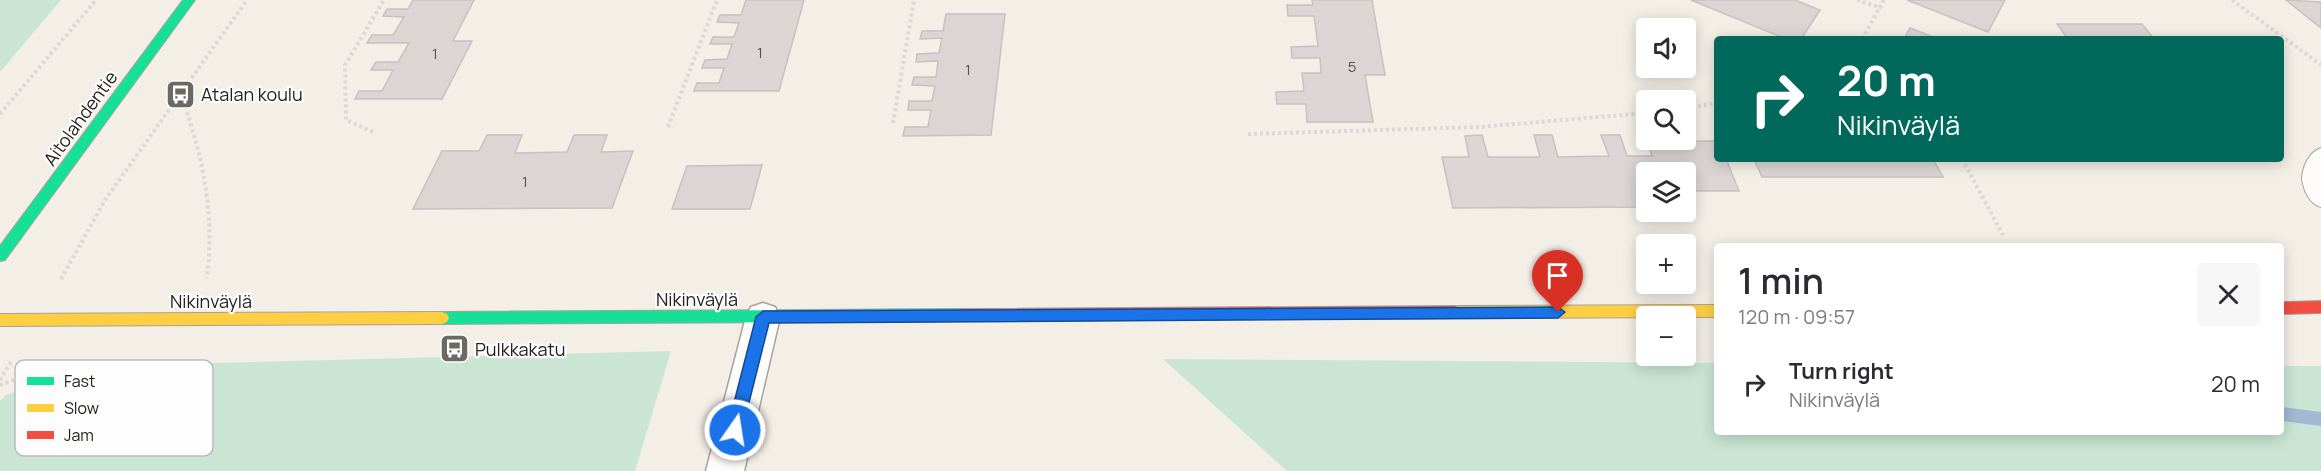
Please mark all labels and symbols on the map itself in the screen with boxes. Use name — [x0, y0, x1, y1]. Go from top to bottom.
house number: 1 — [757, 42, 763, 63]
house number: 1 — [432, 43, 438, 64]
house number: 5 — [1348, 56, 1356, 77]
house number: 1 — [965, 59, 971, 80]
street label: Aitolahdentie — [38, 66, 122, 170]
bus stop icon: Atalan koulu — [164, 78, 196, 110]
place label: Atalan koulu — [201, 82, 303, 106]
house number: 1 — [522, 171, 528, 192]
pin — [1532, 250, 1583, 312]
street label: Nikinväylä — [656, 287, 738, 311]
street label: Nikinväylä — [170, 289, 252, 313]
bus stop icon: Pulkkakatu — [438, 333, 470, 365]
place label: Pulkkakatu — [475, 337, 565, 361]
legend — [15, 360, 213, 456]
text: Fast — [64, 370, 95, 392]
text: Slow — [64, 397, 99, 419]
position arrow — [703, 398, 767, 462]
text: Jam — [64, 424, 94, 446]

